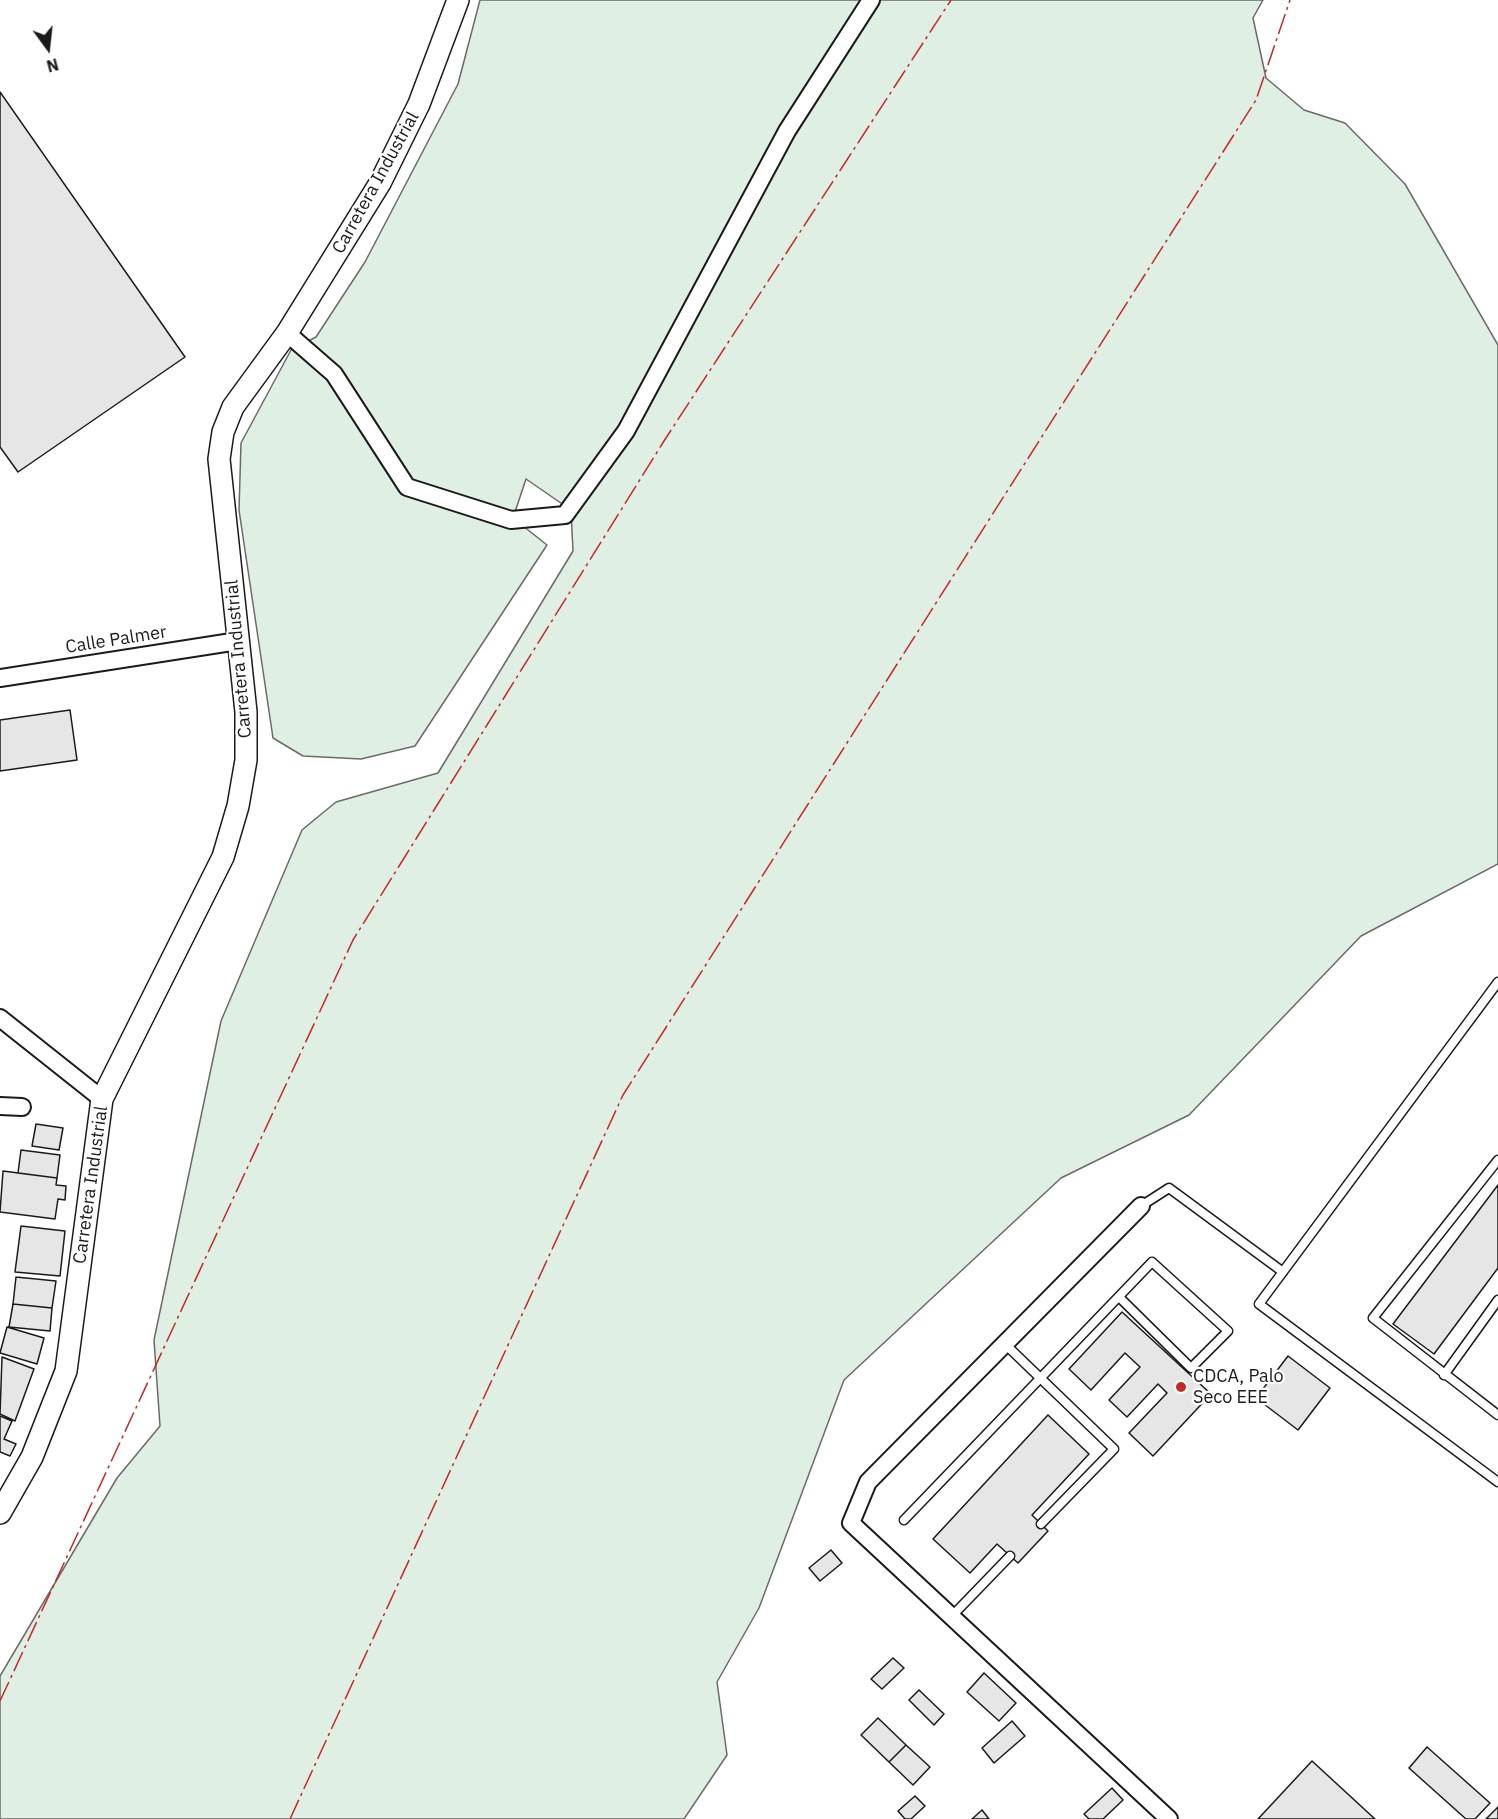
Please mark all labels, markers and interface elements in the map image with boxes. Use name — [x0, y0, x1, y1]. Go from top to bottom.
north arrow — [18, 18, 78, 78]
text: N — [44, 54, 61, 77]
street label: Carretera Industrial — [328, 108, 424, 258]
street label: Carretera Industrial — [221, 579, 257, 739]
street label: Calle Palmer — [64, 621, 168, 659]
street label: Carretera Industrial — [69, 1105, 113, 1265]
place label: CDCA, Palo Seco EEE — [1193, 1366, 1284, 1408]
marker: CDCA, Palo Seco EEE — [1174, 1380, 1188, 1394]

